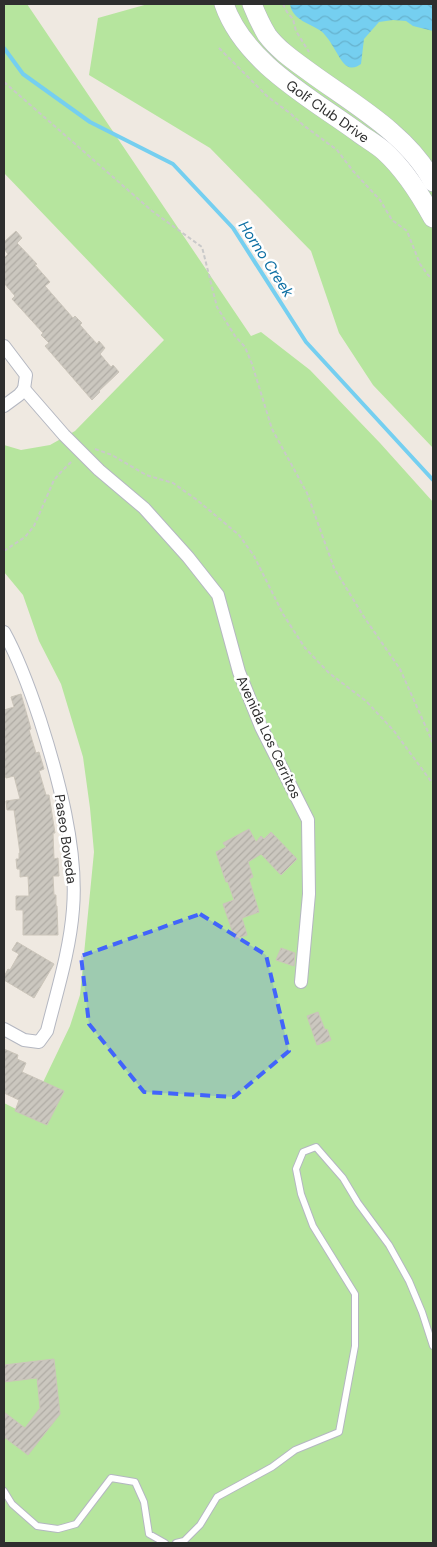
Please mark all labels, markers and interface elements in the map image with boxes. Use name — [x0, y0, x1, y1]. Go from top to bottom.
street label: Golf Club Drive — [283, 76, 373, 147]
water label: Horno Creek — [234, 217, 298, 301]
street label: Avenida Los Cerritos — [233, 673, 305, 801]
street label: Paseo Boveda — [51, 793, 81, 885]

